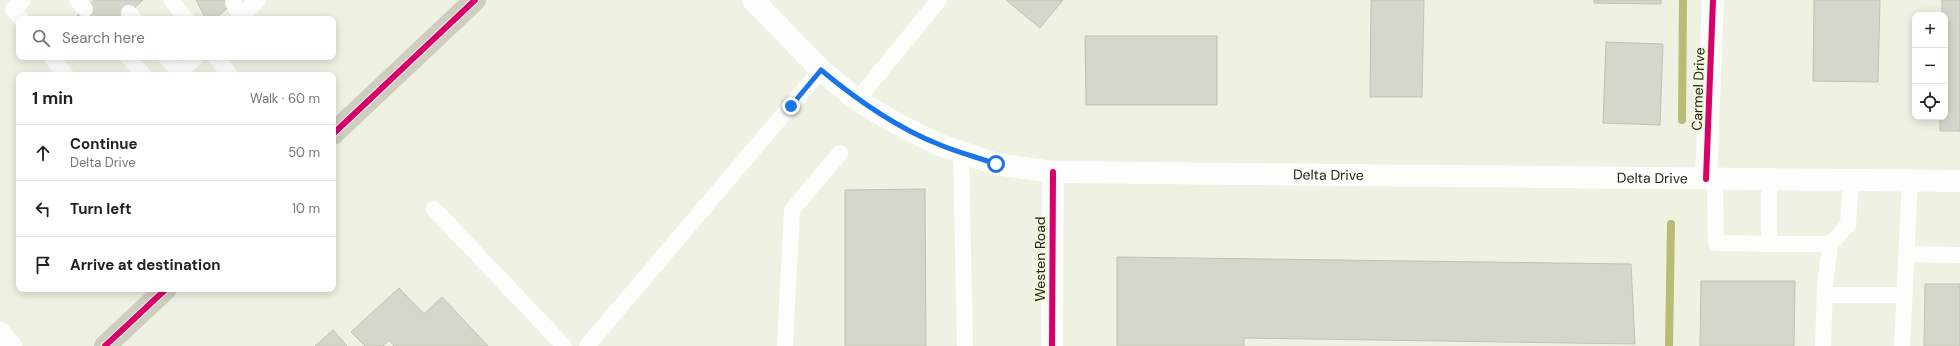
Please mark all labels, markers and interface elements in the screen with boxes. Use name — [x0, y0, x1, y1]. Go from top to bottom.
map controls — [1912, 12, 1948, 120]
button: + — [1912, 12, 1948, 48]
search box — [16, 16, 336, 60]
icon: search — [30, 27, 52, 49]
text: Search here — [62, 28, 145, 48]
street label: Carmel Drive — [1688, 47, 1708, 131]
button: − — [1912, 48, 1948, 84]
button: locate — [1912, 84, 1948, 120]
text: 1 min — [32, 87, 73, 109]
text: Walk · 60 m — [250, 90, 320, 107]
route end — [782, 97, 800, 115]
text: Continue — [70, 134, 138, 154]
icon: ahead — [32, 142, 54, 164]
text: 50 m — [288, 144, 320, 161]
text: Delta Drive — [70, 154, 136, 171]
route start — [987, 155, 1005, 173]
street label: Delta Drive — [1293, 165, 1364, 184]
street label: Delta Drive — [1617, 169, 1688, 187]
icon: left — [32, 198, 54, 220]
text: Turn left — [70, 199, 131, 219]
text: 10 m — [292, 200, 320, 217]
street label: Westen Road — [1031, 216, 1049, 302]
icon: arrive — [32, 254, 54, 276]
text: Arrive at destination — [70, 255, 221, 275]

